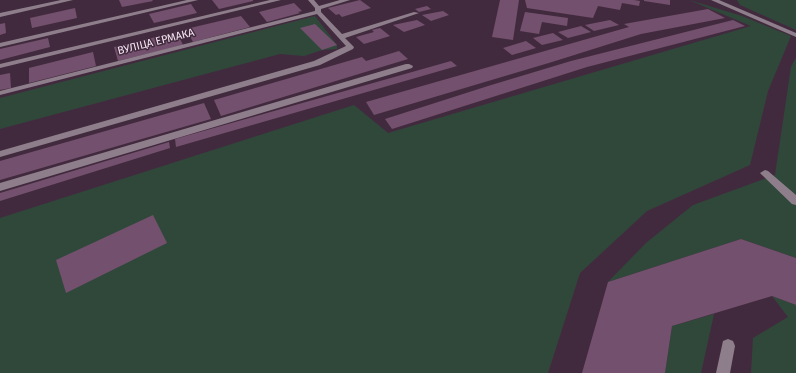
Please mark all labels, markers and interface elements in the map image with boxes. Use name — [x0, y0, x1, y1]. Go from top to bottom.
street label: ВУЛІЦА ЕРМАКА — [116, 26, 196, 58]

